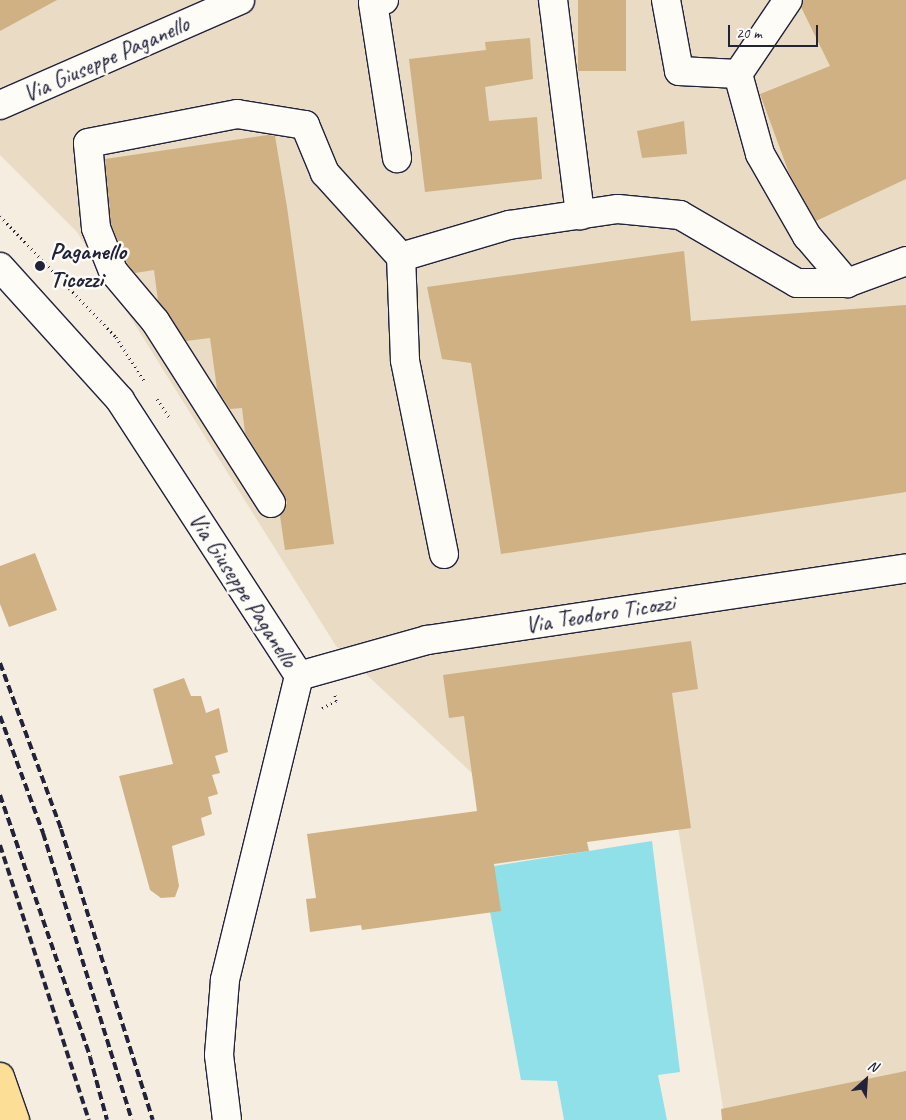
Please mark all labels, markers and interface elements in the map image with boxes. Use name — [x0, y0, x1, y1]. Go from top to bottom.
street label: Via Giuseppe Paganello — [19, 10, 193, 108]
scale bar — [731, 15, 821, 47]
text: 20 m — [736, 24, 762, 43]
place label: Paganello Ticozzi — [50, 238, 126, 294]
marker: Paganello Ticozzi — [34, 260, 46, 272]
street label: Via Giuseppe Paganello — [182, 507, 304, 673]
street label: Via Teodoro Ticozzi — [524, 588, 676, 640]
north arrow — [841, 1055, 891, 1105]
text: N — [865, 1057, 880, 1076]

